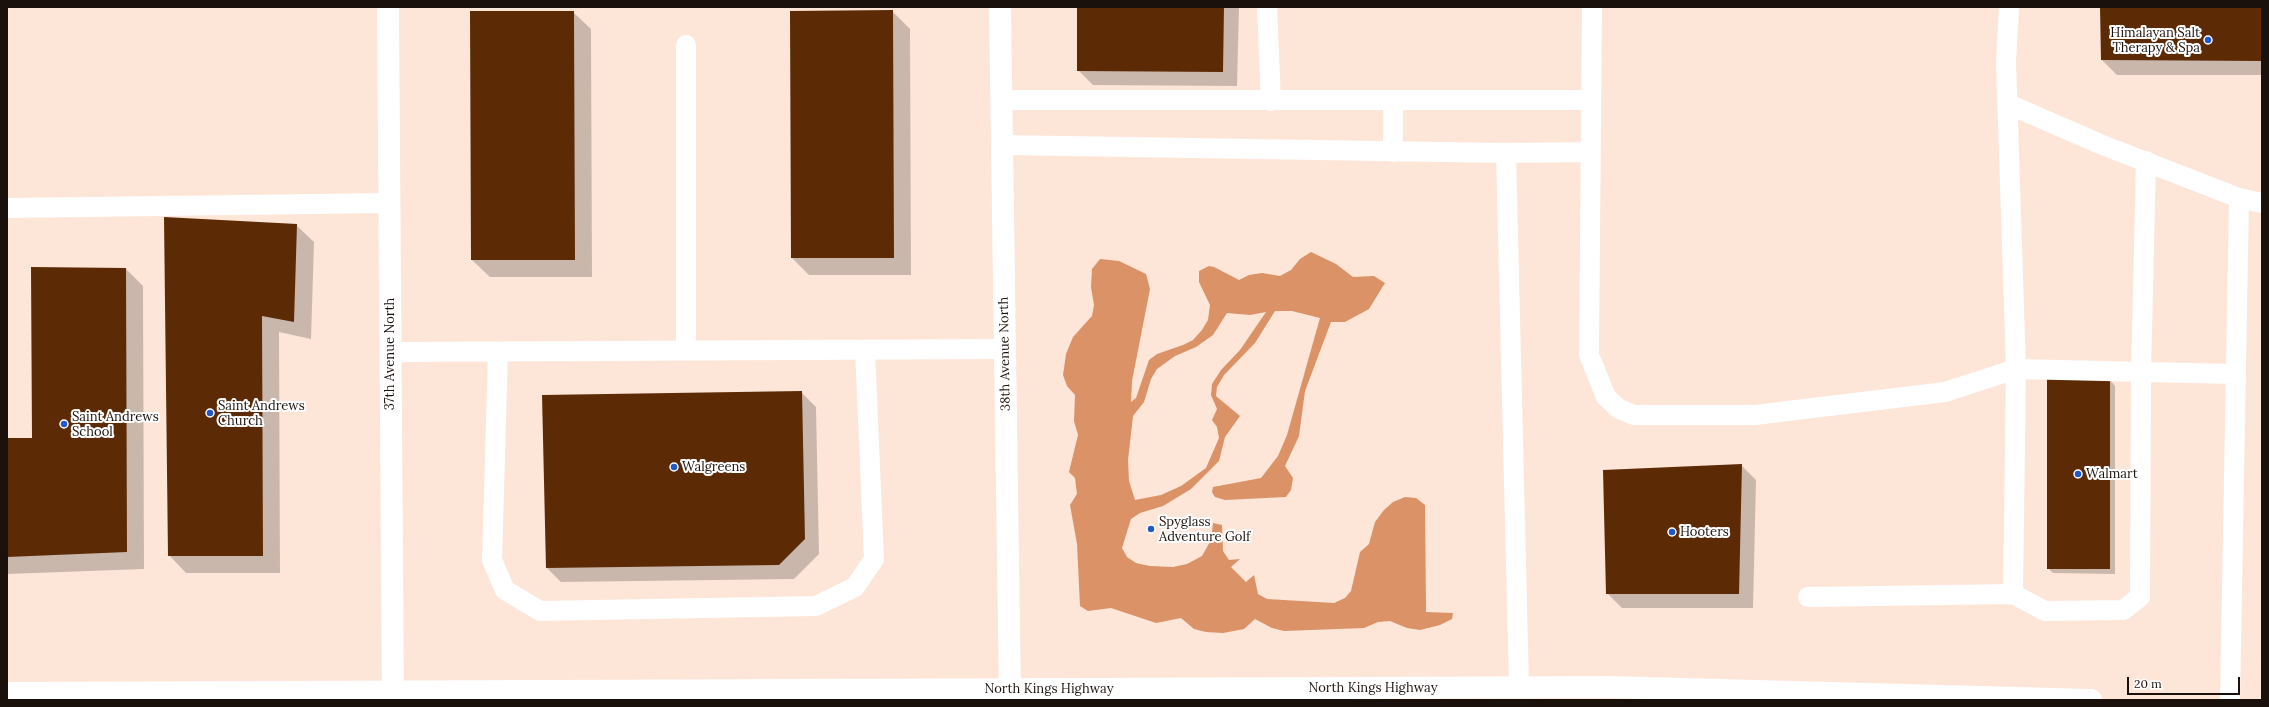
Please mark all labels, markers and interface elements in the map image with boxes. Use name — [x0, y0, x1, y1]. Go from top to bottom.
place label: Himalayan Salt Therapy & Spa — [2110, 25, 2200, 56]
marker: Himalayan Salt Therapy & Spa — [2203, 35, 2213, 45]
street label: 38th Avenue North — [996, 297, 1014, 411]
street label: 37th Avenue North — [382, 298, 398, 410]
place label: Saint Andrews Church — [218, 398, 305, 429]
marker: Saint Andrews Church — [205, 408, 215, 418]
place label: Saint Andrews School — [72, 409, 159, 440]
marker: Saint Andrews School — [59, 419, 69, 429]
place label: Walgreens — [682, 459, 745, 475]
marker: Walgreens — [669, 462, 679, 472]
place label: Walmart — [2086, 466, 2138, 482]
marker: Walmart — [2073, 469, 2083, 479]
place label: Spyglass Adventure Golf — [1159, 514, 1250, 545]
marker: Spyglass Adventure Golf — [1146, 524, 1156, 534]
place label: Hooters — [1680, 524, 1729, 540]
marker: Hooters — [1667, 527, 1677, 537]
scale bar — [2129, 669, 2242, 695]
text: 20 m — [2134, 676, 2162, 691]
street label: North Kings Highway — [1308, 680, 1438, 696]
street label: North Kings Highway — [984, 681, 1114, 697]

